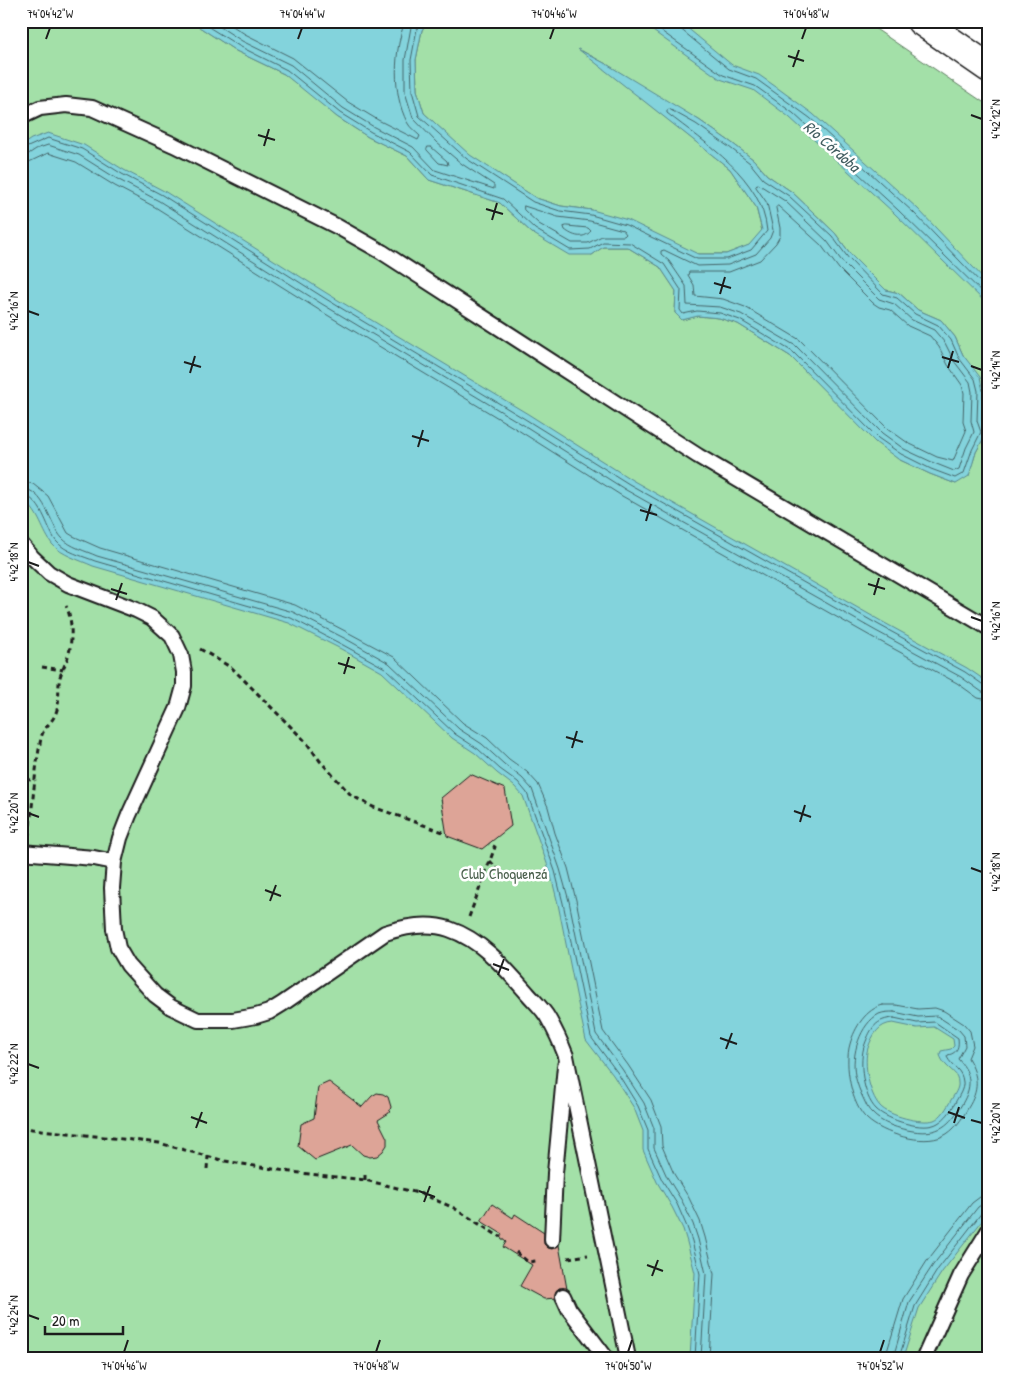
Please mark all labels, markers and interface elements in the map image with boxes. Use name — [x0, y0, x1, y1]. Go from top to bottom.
text: 74°04'42"W — [27, 5, 74, 22]
text: 74°04'44"W — [279, 5, 325, 22]
text: 74°04'46"W — [531, 5, 577, 22]
text: 74°04'48"W — [783, 5, 830, 22]
text: 4°42'12"N — [987, 99, 1004, 139]
water label: Río Córdoba — [799, 115, 866, 178]
text: 4°42'16"N — [5, 292, 22, 330]
text: 4°42'14"N — [987, 351, 1004, 389]
text: 4°42'18"N — [5, 543, 22, 581]
text: 4°42'16"N — [987, 602, 1004, 640]
text: 4°42'20"N — [5, 793, 22, 833]
text: 4°42'18"N — [987, 853, 1004, 891]
park label: Club Choquenzá — [461, 863, 547, 884]
text: 4°42'22"N — [5, 1044, 22, 1084]
text: 4°42'20"N — [987, 1103, 1004, 1143]
text: 4°42'24"N — [5, 1295, 22, 1335]
scale bar — [45, 1304, 122, 1336]
text: 20 m — [52, 1310, 79, 1331]
text: 74°04'46"W — [101, 1357, 147, 1374]
text: 74°04'48"W — [353, 1357, 400, 1374]
text: 74°04'50"W — [605, 1357, 652, 1374]
text: 74°04'52"W — [857, 1357, 904, 1374]

